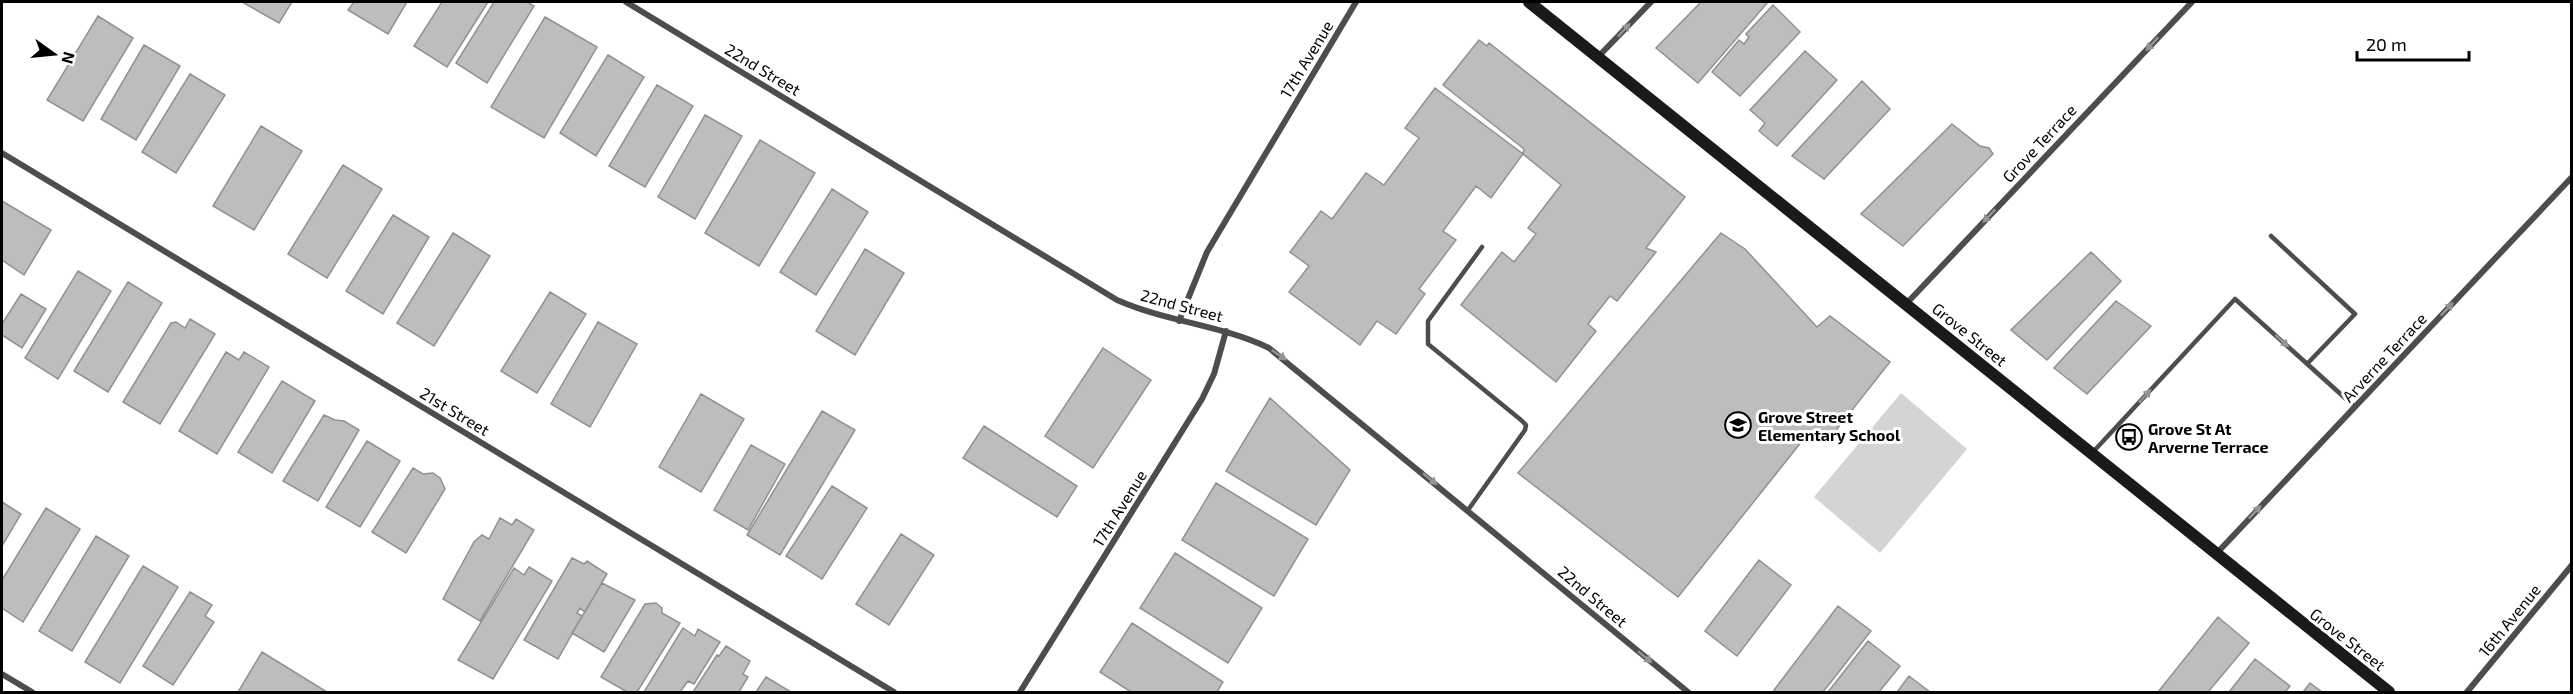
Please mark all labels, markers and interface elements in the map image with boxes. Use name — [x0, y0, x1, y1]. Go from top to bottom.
street label: 17th Avenue — [1276, 17, 1336, 101]
one-way arrow — [1617, 23, 1631, 37]
north arrow — [24, 24, 84, 84]
scale bar — [2357, 24, 2470, 62]
text: 20 m — [2366, 33, 2407, 55]
one-way arrow — [2145, 37, 2159, 51]
street label: 22nd Street — [722, 39, 804, 99]
text: N — [58, 50, 80, 66]
street label: Grove Terrace — [1998, 100, 2080, 186]
one-way arrow — [1982, 209, 1996, 224]
street label: 22nd Street — [1139, 285, 1225, 325]
street label: Grove Street — [1929, 298, 2011, 370]
one-way arrow — [2440, 302, 2454, 317]
street label: Arverne Terrace — [2338, 309, 2430, 405]
one-way arrow — [2274, 334, 2289, 347]
one-way arrow — [1271, 349, 1287, 360]
street label: 21st Street — [417, 383, 493, 439]
one-way arrow — [2138, 389, 2152, 403]
place label: Grove Street Elementary School — [1758, 407, 1901, 445]
school or university icon: Grove Street Elementary School — [1723, 410, 1753, 440]
place label: Grove St At Arverne Terrace — [2148, 419, 2269, 456]
bus stop icon: Grove St At Arverne Terrace — [2114, 422, 2144, 452]
street label: 17th Avenue — [1088, 466, 1150, 550]
one-way arrow — [1422, 472, 1438, 485]
one-way arrow — [2248, 505, 2262, 519]
street label: 22nd Street — [1555, 562, 1631, 630]
street label: 16th Avenue — [2474, 580, 2544, 660]
street label: Grove Street — [2307, 604, 2389, 674]
one-way arrow — [1637, 650, 1653, 663]

